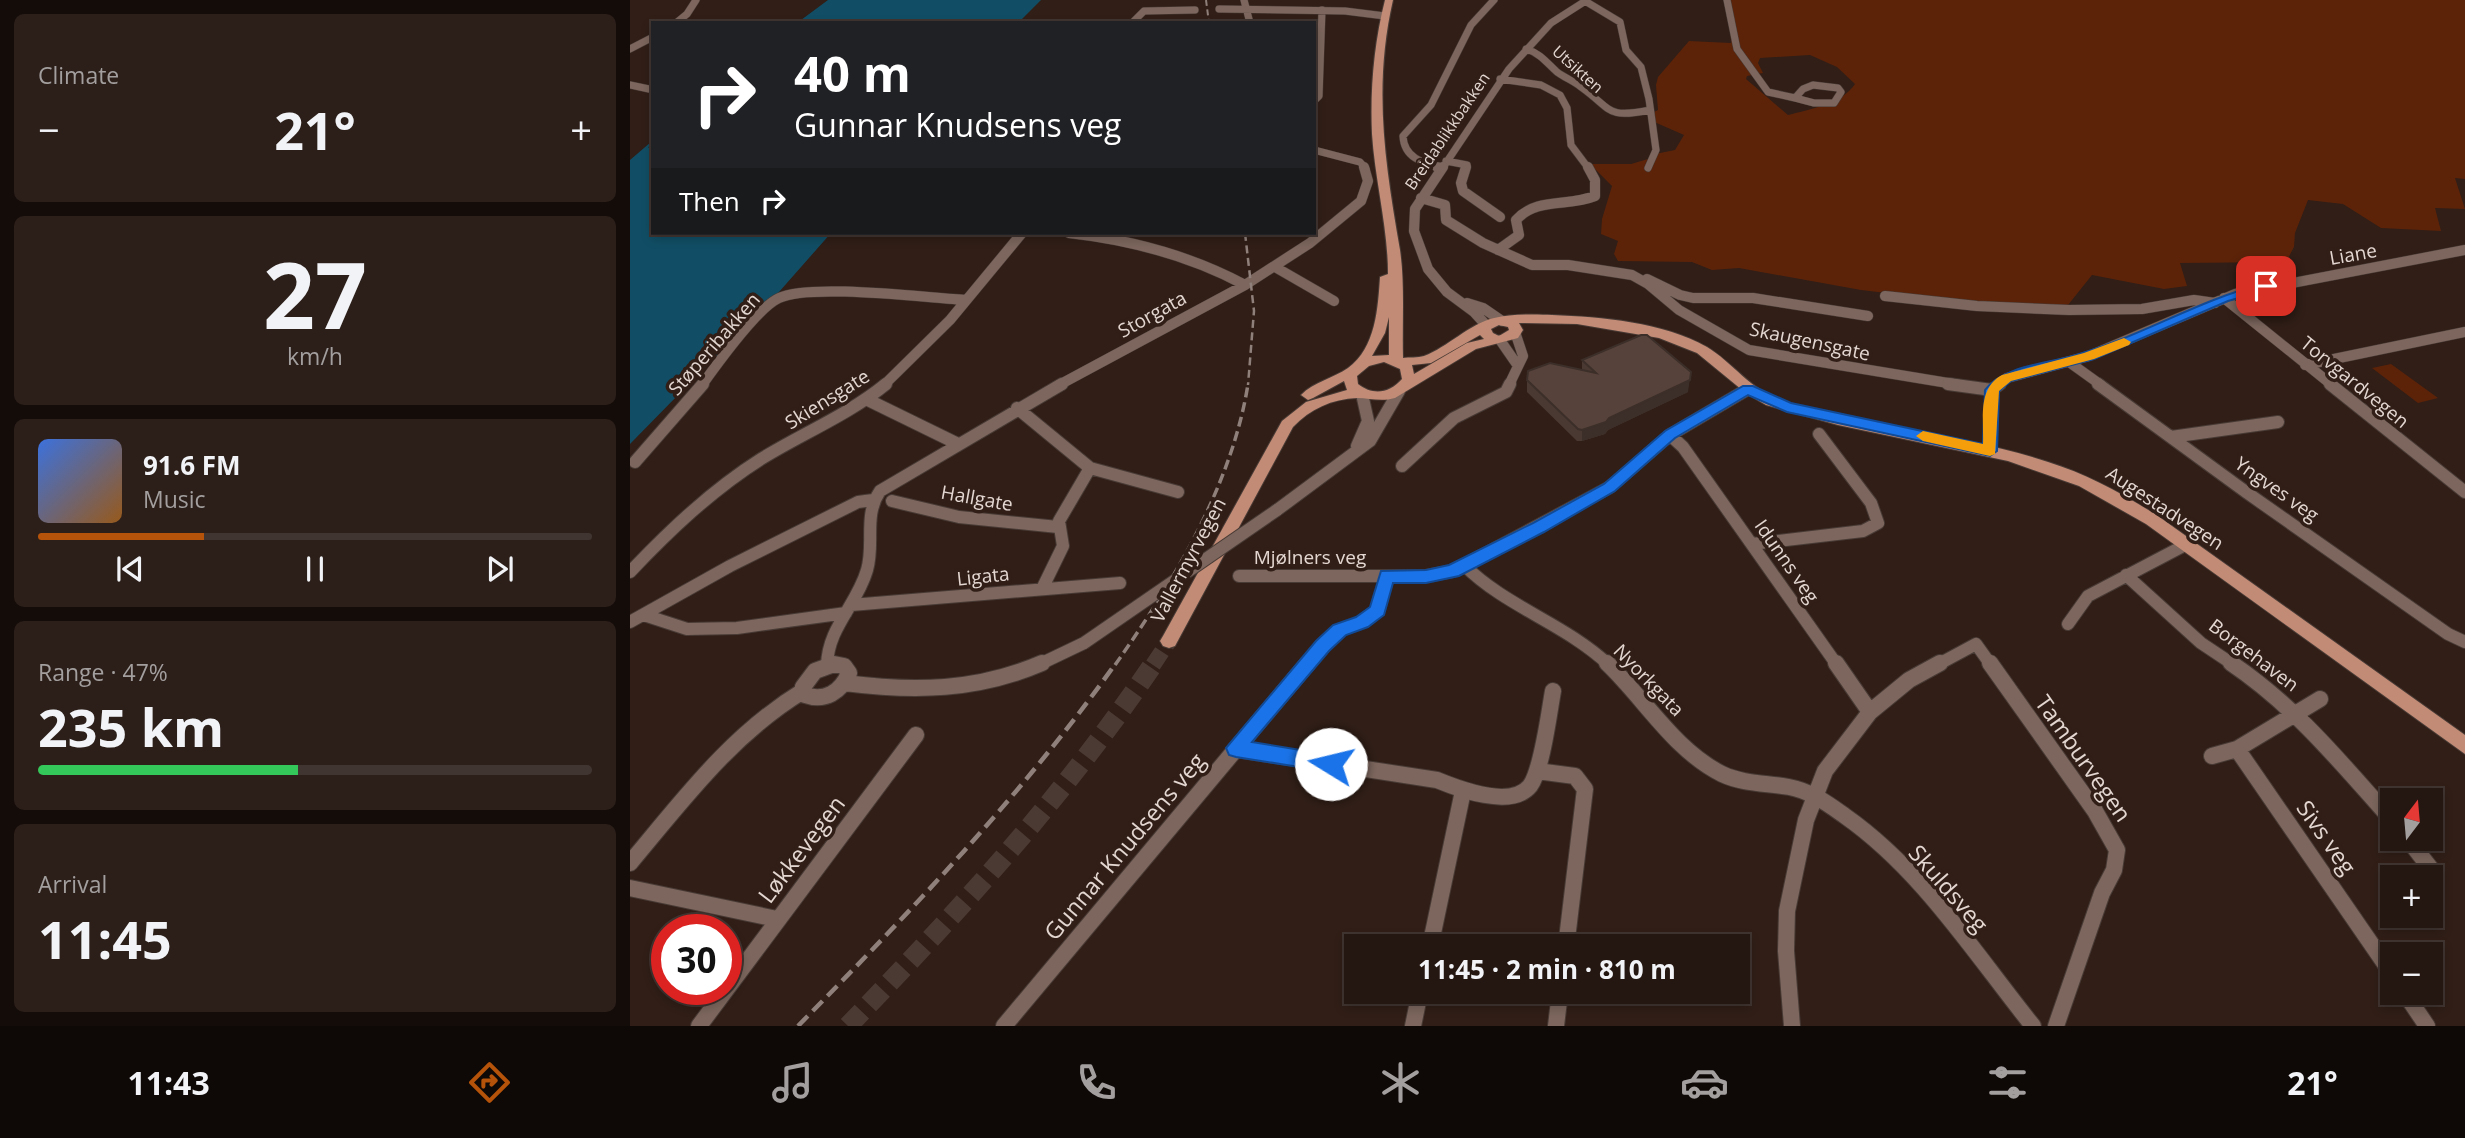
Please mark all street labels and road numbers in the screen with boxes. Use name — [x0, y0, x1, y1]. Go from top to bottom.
street label: Utsikten — [1548, 40, 1608, 98]
street label: Breidablikkbakken — [1399, 68, 1495, 194]
street label: Liane — [2327, 237, 2379, 271]
street label: Storgata — [1113, 285, 1191, 343]
street label: Støperibakken — [662, 287, 766, 401]
street label: Skaugensgate — [1747, 316, 1873, 366]
street label: Torvgardvegen — [2295, 330, 2415, 434]
street label: Skiensgate — [780, 363, 874, 435]
street label: Yngves veg — [2230, 450, 2324, 528]
street label: Augestadvegen — [2101, 460, 2229, 556]
street label: Hallgate — [939, 479, 1015, 517]
street label: Vallermyrvegen — [1144, 493, 1232, 627]
street label: Idunns veg — [1749, 514, 1825, 608]
street label: Mjølners veg — [1254, 544, 1366, 570]
street label: Ligata — [955, 560, 1011, 592]
street label: Borgehaven — [2204, 613, 2304, 697]
street label: Nyorkgata — [1608, 638, 1690, 722]
street label: Tamburvegen — [2028, 688, 2140, 828]
street label: Gunnar Knudsens veg — [1036, 745, 1212, 946]
street label: Løkkevegen — [750, 789, 852, 909]
street label: Sivs veg — [2290, 794, 2364, 881]
street label: Skuldsveg — [1902, 837, 1996, 939]

